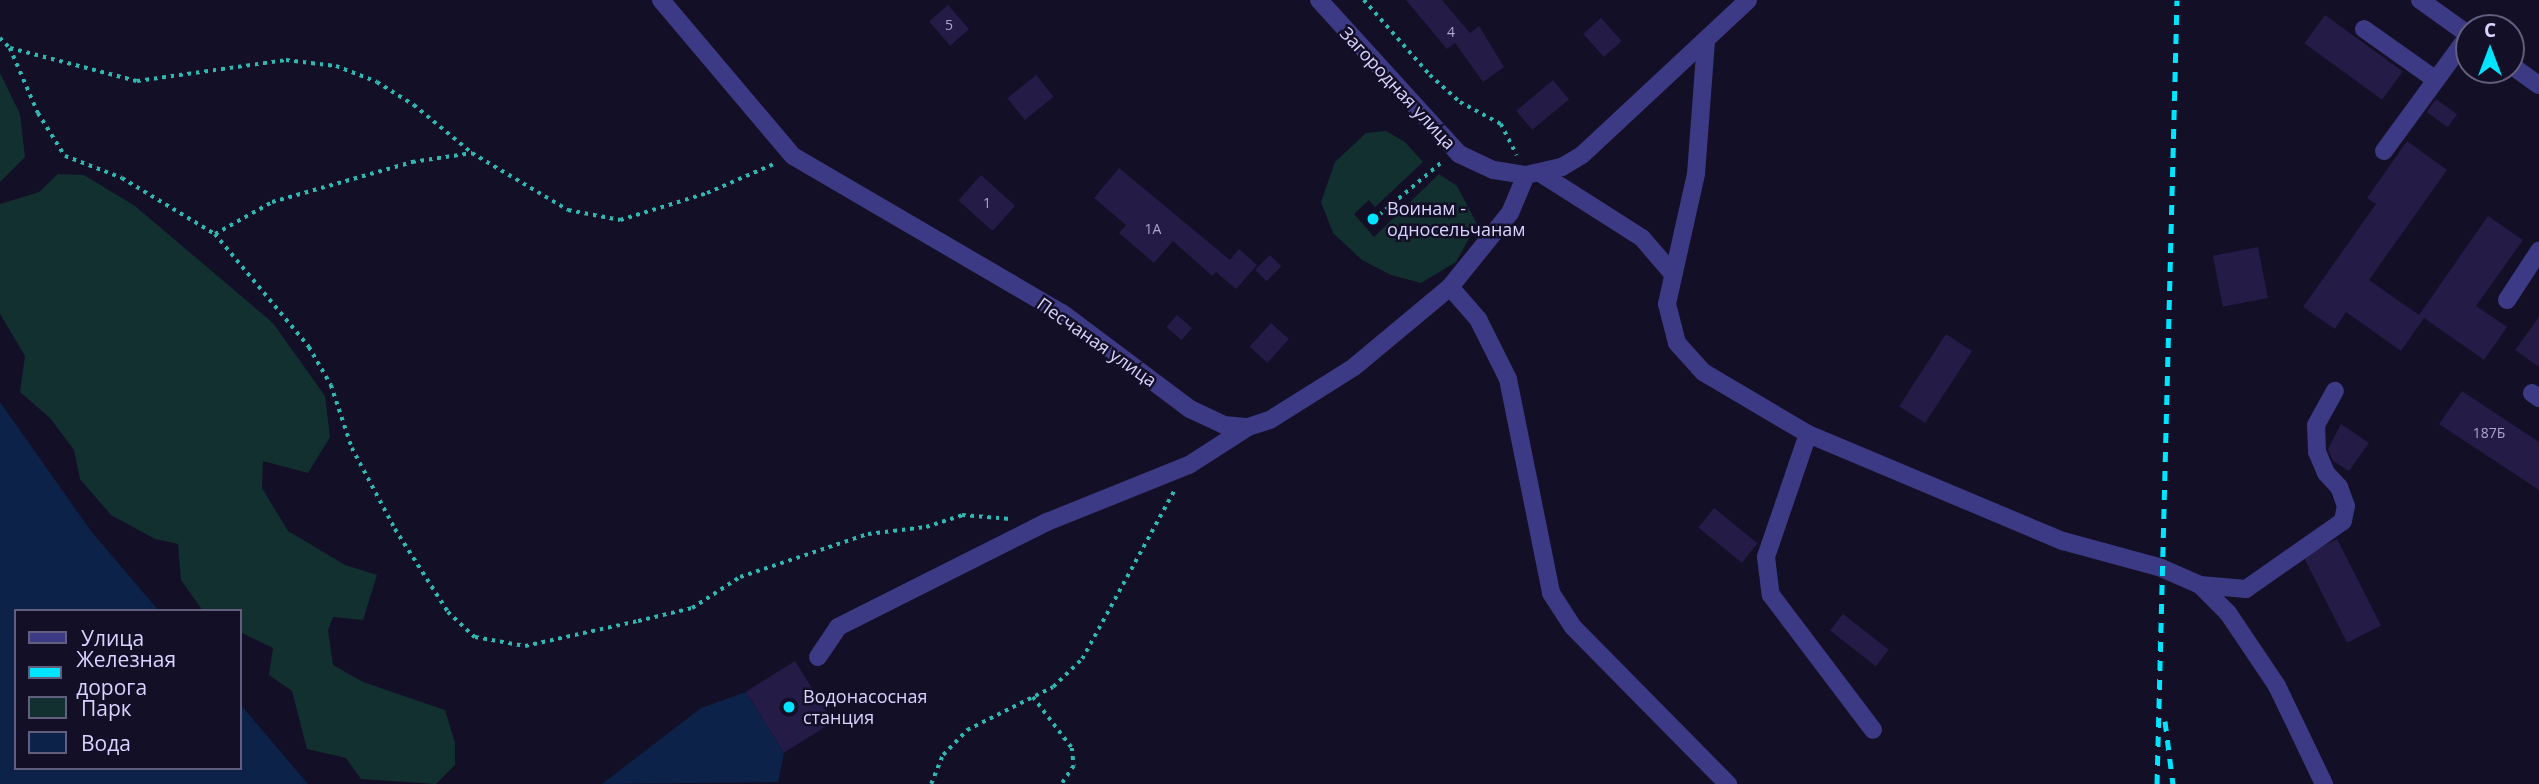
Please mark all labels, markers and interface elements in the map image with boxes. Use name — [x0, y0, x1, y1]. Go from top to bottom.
north arrow — [2455, 14, 2525, 84]
house number: 5 — [945, 17, 953, 33]
text: С — [2484, 17, 2496, 43]
street label: Загородная улица — [1336, 22, 1460, 154]
house number: 4 — [1447, 24, 1455, 40]
house number: 1 — [983, 195, 991, 211]
place label: Воинам - односельчанам — [1387, 198, 1526, 241]
marker: Воинам - односельчанам — [1365, 211, 1381, 227]
house number: 1А — [1145, 221, 1161, 237]
street label: Песчаная улица — [1033, 293, 1161, 391]
house number: 187Б — [2473, 425, 2505, 441]
legend — [14, 609, 242, 770]
text: Улица — [81, 624, 144, 652]
text: Железная дорога — [76, 645, 176, 701]
place label: Водонасосная станция — [803, 686, 927, 728]
text: Парк — [81, 694, 132, 722]
marker: Водонасосная станция — [781, 699, 797, 715]
text: Вода — [81, 729, 131, 757]

